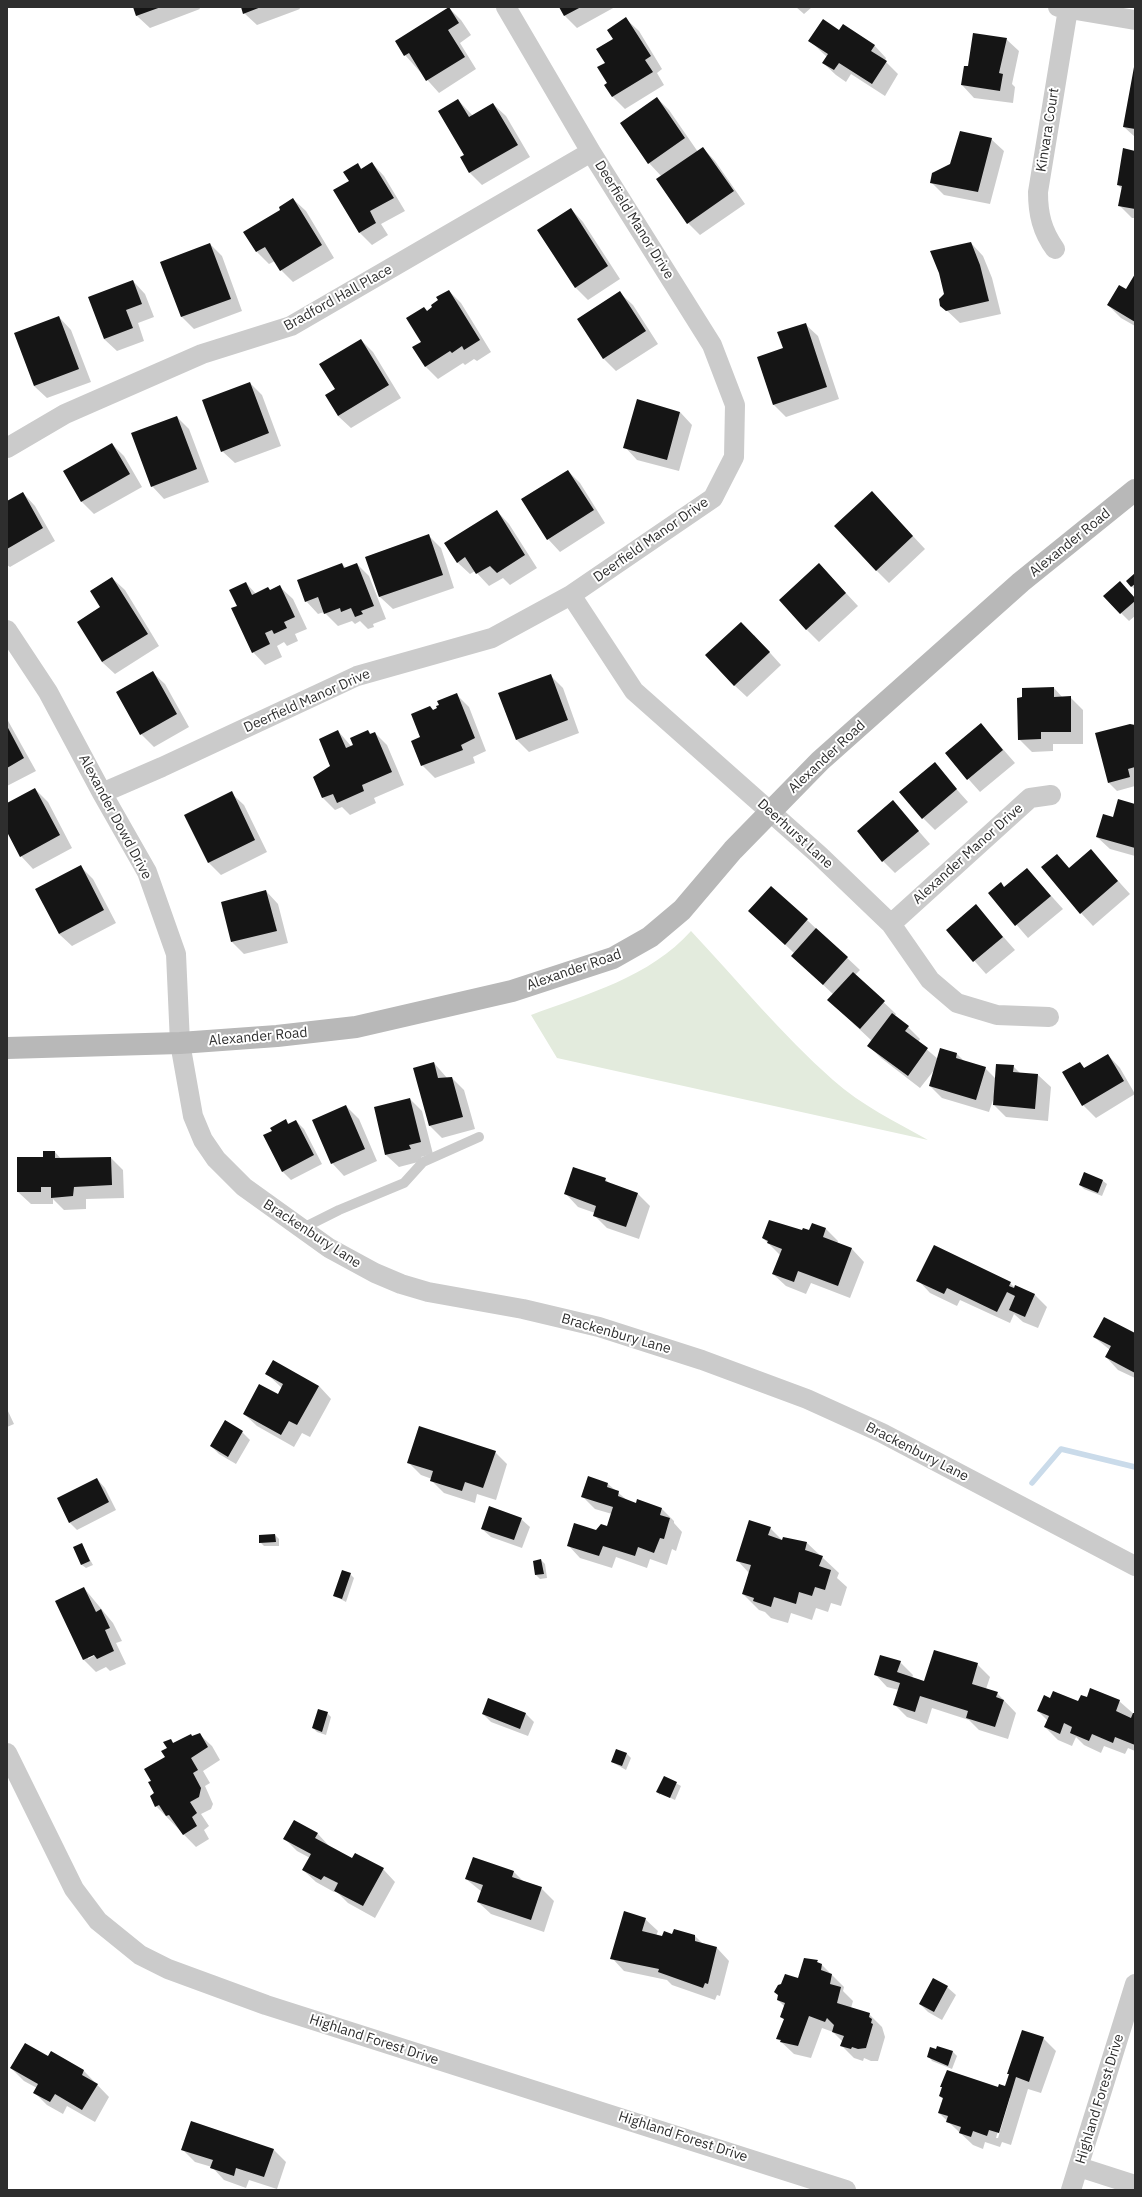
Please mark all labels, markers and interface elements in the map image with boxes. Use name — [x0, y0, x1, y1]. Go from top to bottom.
street label: Kinvara Court — [1033, 87, 1063, 173]
street label: Deerfield Manor Drive — [591, 158, 677, 282]
street label: Bradford Hall Place — [281, 261, 395, 335]
street label: Deerfield Manor Drive — [590, 494, 712, 586]
street label: Alexander Road — [1026, 505, 1114, 581]
street label: Deerfield Manor Drive — [241, 666, 373, 736]
street label: Alexander Road — [785, 717, 869, 797]
street label: Alexander Dowd Drive — [75, 752, 155, 882]
street label: Deerhurst Lane — [754, 796, 836, 872]
street label: Alexander Manor Drive — [909, 800, 1027, 908]
street label: Alexander Road — [524, 946, 624, 994]
street label: Alexander Road — [208, 1024, 308, 1050]
street label: Brackenbury Lane — [260, 1196, 364, 1272]
street label: Brackenbury Lane — [559, 1310, 673, 1358]
street label: Brackenbury Lane — [863, 1419, 971, 1485]
street label: Highland Forest Drive — [307, 2011, 441, 2069]
street label: Highland Forest Drive — [1072, 2032, 1128, 2166]
street label: Highland Forest Drive — [616, 2108, 750, 2166]

